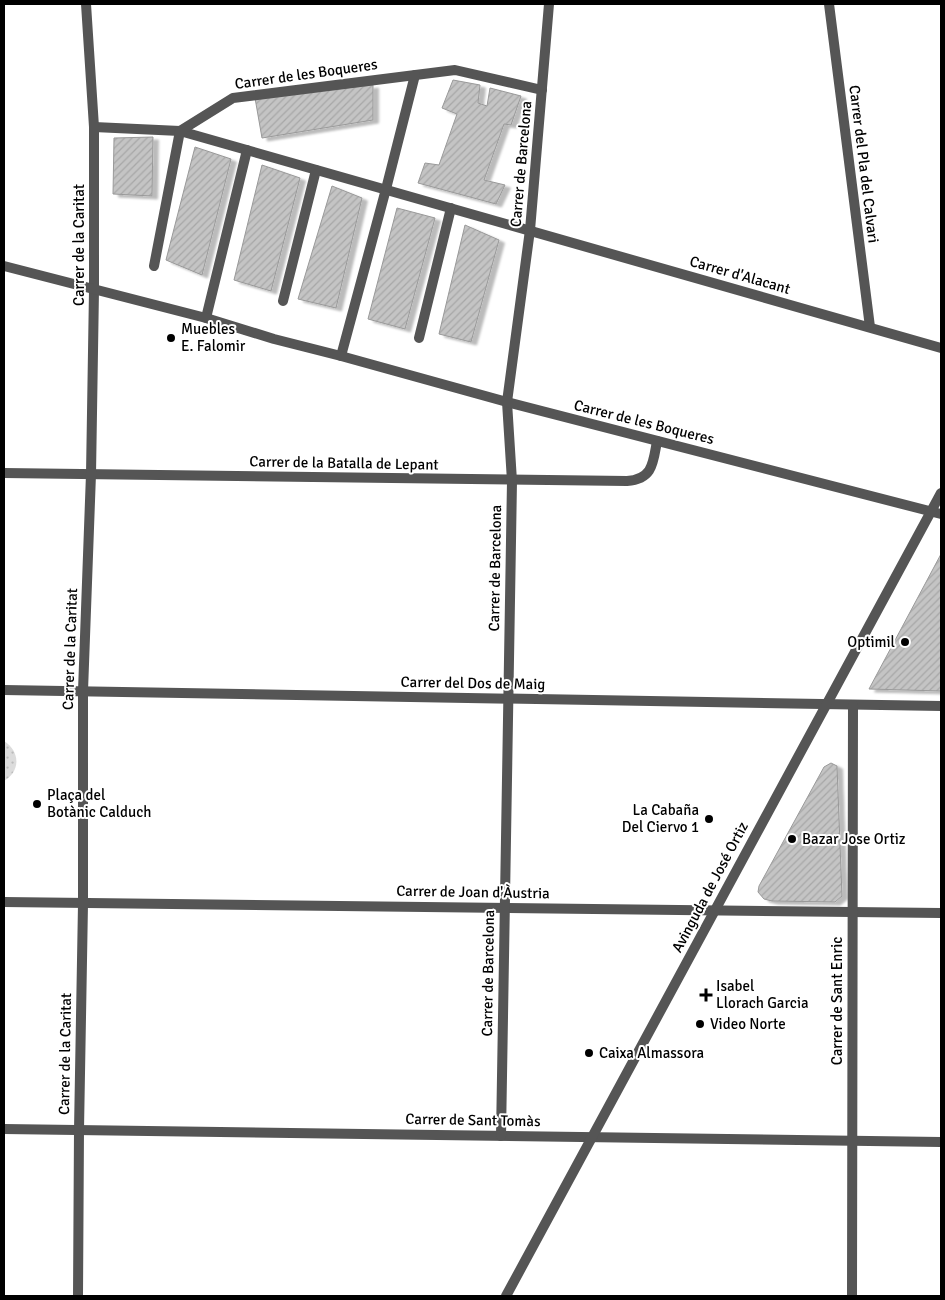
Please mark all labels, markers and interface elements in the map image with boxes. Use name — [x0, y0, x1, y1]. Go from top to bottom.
street label: Carrer de les Boqueres — [234, 55, 379, 93]
street label: Carrer del Pla del Calvari — [845, 84, 883, 244]
street label: Carrer de Barcelona — [507, 100, 535, 228]
street label: Carrer de la Caritat — [70, 184, 88, 306]
street label: Carrer d'Alacant — [688, 252, 792, 298]
place label: Muebles E. Falomir — [181, 320, 246, 355]
marker: Muebles E. Falomir — [165, 332, 177, 344]
street label: Carrer de les Boqueres — [572, 396, 716, 448]
street label: Carrer de la Batalla de Lepant — [249, 452, 439, 474]
street label: Carrer de Barcelona — [485, 505, 505, 631]
street label: Carrer de la Caritat — [59, 588, 81, 710]
place label: Optimil — [847, 633, 895, 651]
marker: Optimil — [899, 636, 911, 648]
street label: Carrer del Dos de Maig — [401, 673, 546, 693]
place label: Plaça del Botànic Calduch — [47, 786, 151, 821]
marker: Plaça del Botànic Calduch — [31, 798, 43, 810]
place label: La Cabaña Del Ciervo 1 — [622, 801, 699, 836]
marker: La Cabaña Del Ciervo 1 — [703, 813, 715, 825]
street label: Avinguda de José Ortiz — [668, 818, 752, 955]
place label: Bazar Jose Ortiz — [802, 830, 906, 848]
marker: Bazar Jose Ortiz — [786, 833, 798, 845]
street label: Carrer de Joan d'Àustria — [396, 881, 550, 902]
street label: Carrer de Barcelona — [478, 910, 498, 1036]
street label: Carrer de Sant Enric — [828, 937, 846, 1065]
place label: Isabel Llorach Garcia — [716, 977, 809, 1012]
marker: Isabel Llorach Garcia — [700, 989, 712, 1001]
street label: Carrer de la Caritat — [55, 993, 75, 1115]
place label: Video Norte — [710, 1015, 786, 1033]
marker: Video Norte — [694, 1018, 706, 1030]
place label: Caixa Almassora — [599, 1044, 704, 1062]
marker: Caixa Almassora — [583, 1047, 595, 1059]
street label: Carrer de Sant Tomàs — [405, 1110, 541, 1130]

